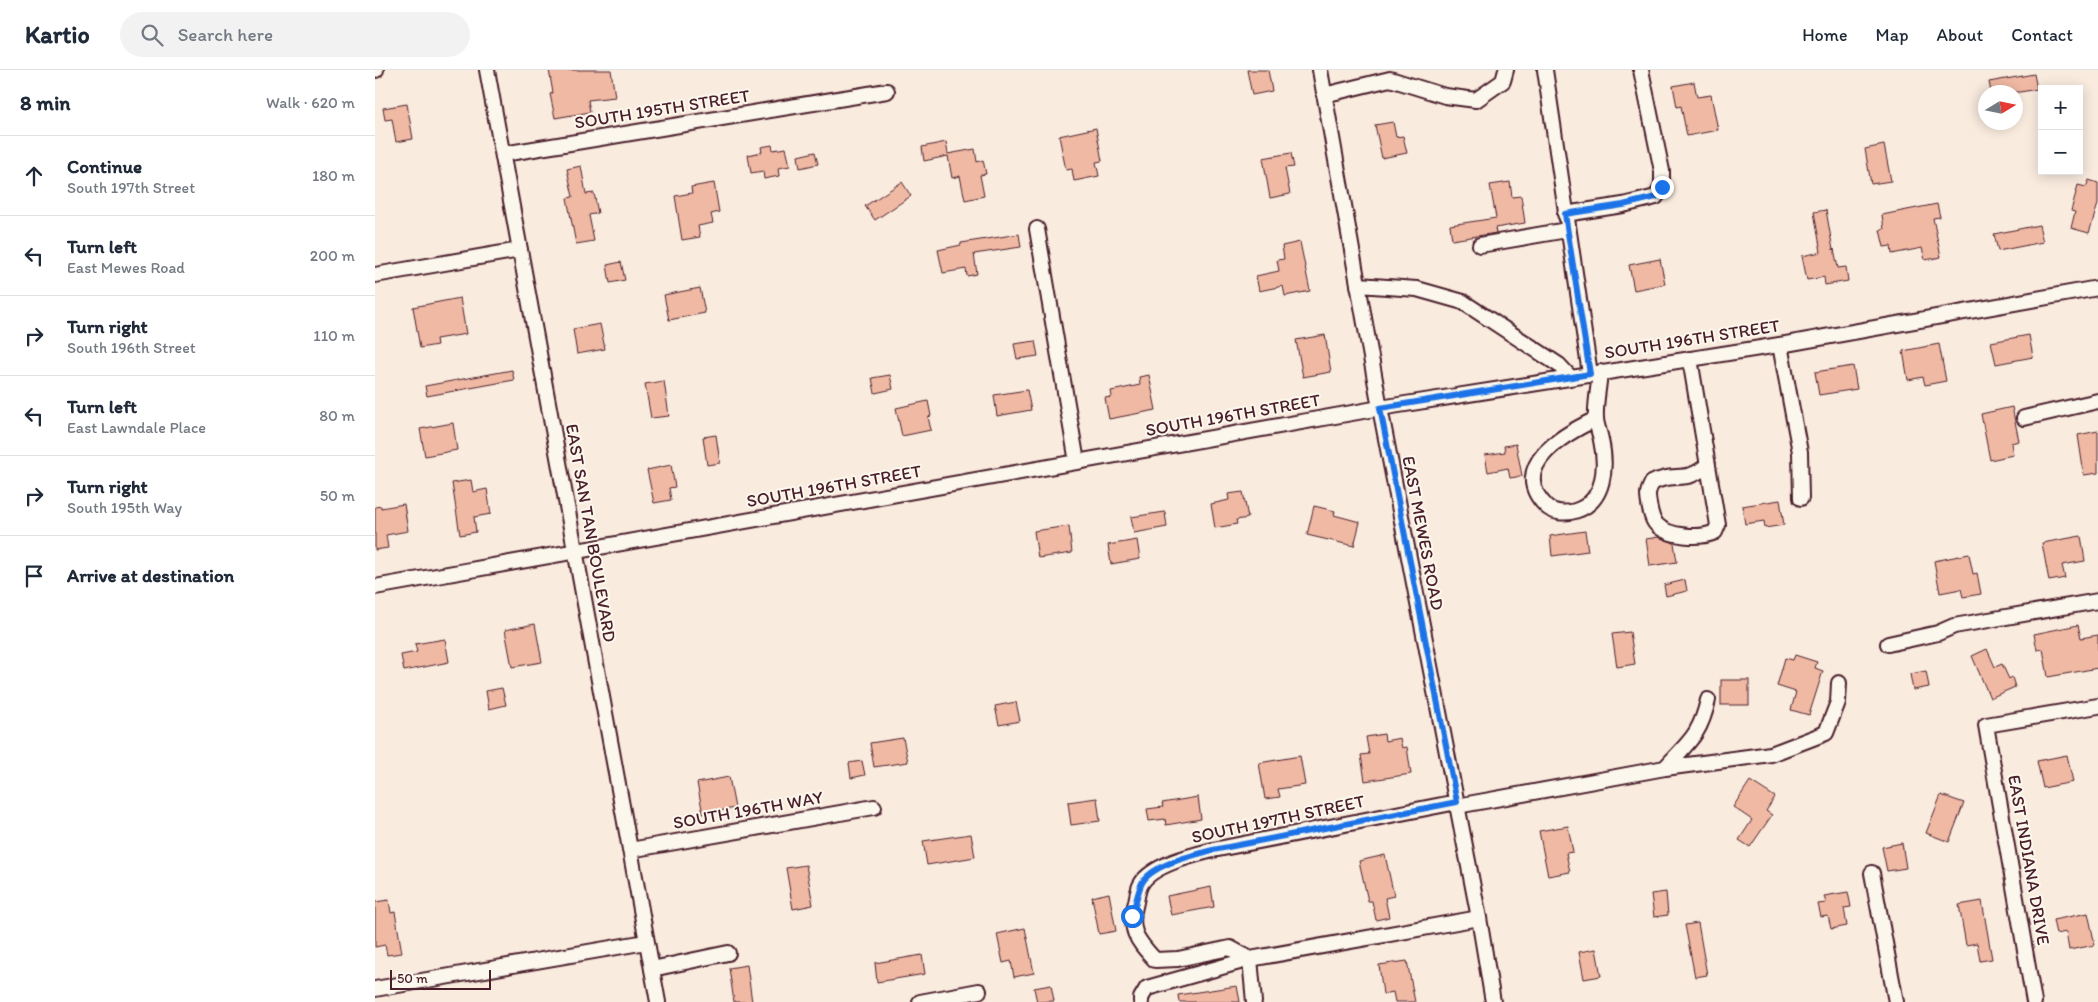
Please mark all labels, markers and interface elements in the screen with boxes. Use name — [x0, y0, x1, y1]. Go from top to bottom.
search box — [120, 12, 470, 57]
text: Kartio — [25, 20, 90, 49]
icon: search — [138, 21, 166, 49]
text: Search here — [178, 23, 273, 46]
text: Home — [1802, 24, 1848, 46]
text: Map — [1876, 24, 1909, 46]
text: About — [1937, 24, 1983, 46]
text: Contact — [2011, 24, 2073, 46]
street label: SOUTH 195TH STREET — [573, 84, 751, 134]
north arrow — [1978, 85, 2023, 130]
map controls — [2038, 85, 2083, 175]
button: + — [2038, 85, 2083, 130]
text: 8 min — [20, 90, 70, 115]
text: Walk · 620 m — [266, 93, 355, 112]
button: − — [2038, 130, 2083, 175]
text: Continue — [67, 155, 142, 178]
icon: ahead — [20, 162, 48, 190]
text: 180 m — [312, 166, 355, 185]
route end — [1651, 176, 1674, 199]
text: South 197th Street — [67, 178, 195, 197]
text: Turn left — [67, 235, 137, 258]
icon: left — [20, 242, 48, 270]
text: 200 m — [310, 246, 355, 265]
text: East Mewes Road — [67, 258, 185, 277]
street label: SOUTH 196TH STREET — [1603, 314, 1781, 364]
text: Turn right — [67, 315, 148, 338]
icon: right — [20, 322, 48, 350]
text: 110 m — [313, 326, 355, 345]
text: South 196th Street — [67, 338, 196, 357]
street label: SOUTH 196TH STREET — [1144, 389, 1322, 441]
text: Turn left — [67, 395, 137, 418]
icon: left — [20, 402, 48, 430]
text: 80 m — [319, 406, 355, 425]
text: East Lawndale Place — [67, 418, 206, 437]
street label: EAST SAN TAN BOULEVARD — [561, 422, 621, 644]
street label: EAST MEWES ROAD — [1397, 454, 1449, 612]
street label: SOUTH 196TH STREET — [745, 460, 923, 512]
text: Turn right — [67, 475, 148, 498]
icon: right — [20, 482, 48, 510]
text: 50 m — [320, 486, 355, 505]
text: South 195th Way — [67, 498, 182, 517]
icon: arrive — [20, 562, 48, 590]
text: Arrive at destination — [67, 564, 234, 587]
street label: EAST INDIANA DRIVE — [2003, 773, 2055, 947]
street label: SOUTH 196TH WAY — [671, 786, 825, 834]
street label: SOUTH 197TH STREET — [1189, 790, 1367, 848]
route start — [1121, 905, 1144, 928]
scale bar — [390, 967, 491, 990]
text: 50 m — [397, 970, 428, 987]

